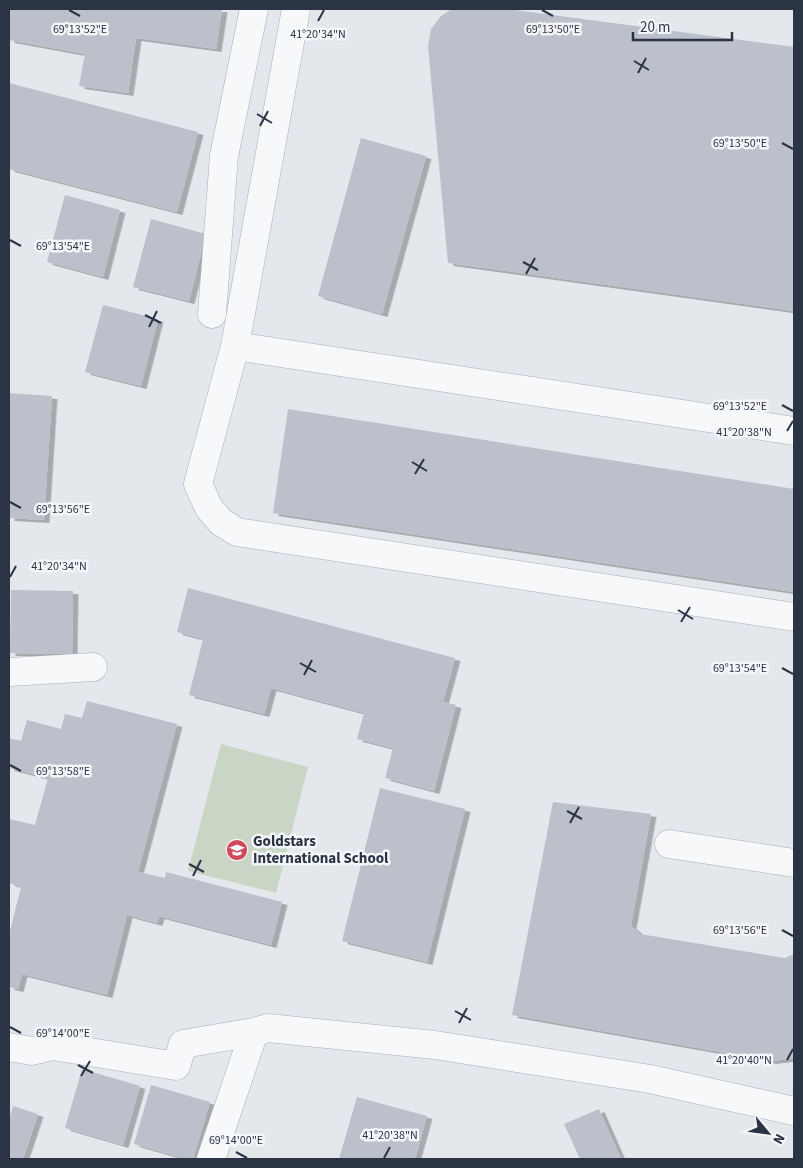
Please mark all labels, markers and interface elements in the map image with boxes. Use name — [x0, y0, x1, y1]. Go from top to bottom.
scale bar — [633, 10, 732, 42]
text: 20 m — [640, 17, 670, 38]
text: 69°13'52"E — [53, 21, 107, 38]
text: 69°13'50"E — [526, 21, 580, 38]
text: 41°20'34"N — [290, 26, 346, 43]
text: 69°13'50"E — [713, 135, 767, 152]
text: 69°13'54"E — [36, 238, 90, 255]
text: 69°13'52"E — [713, 398, 767, 415]
text: 41°20'38"N — [716, 424, 772, 441]
text: 69°13'56"E — [36, 501, 90, 518]
text: 41°20'34"N — [31, 558, 87, 575]
text: 69°13'54"E — [713, 660, 767, 677]
text: 69°13'58"E — [36, 763, 90, 780]
place label: Goldstars International School — [253, 831, 389, 869]
school or university icon: Goldstars International School — [225, 838, 249, 862]
text: 69°13'56"E — [713, 922, 767, 939]
text: 69°14'00"E — [36, 1025, 90, 1042]
text: 41°20'40"N — [716, 1052, 772, 1069]
north arrow — [743, 1108, 793, 1158]
text: 41°20'38"N — [362, 1127, 418, 1144]
text: N — [767, 1130, 789, 1148]
text: 69°14'00"E — [209, 1132, 263, 1149]

